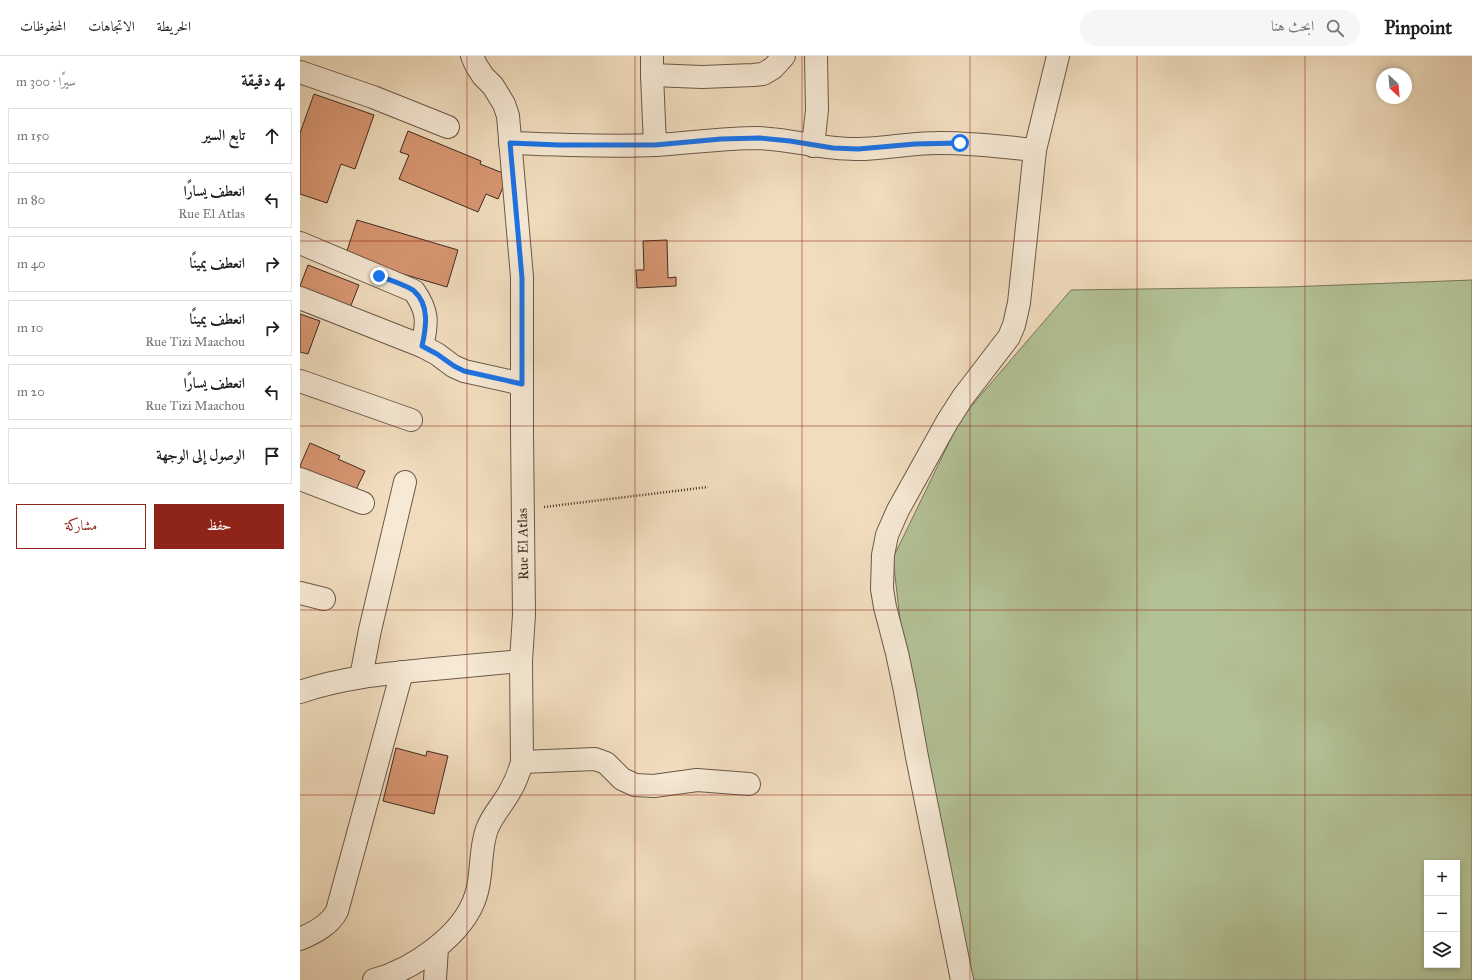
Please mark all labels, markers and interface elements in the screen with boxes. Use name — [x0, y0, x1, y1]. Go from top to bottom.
search box — [1080, 10, 1360, 46]
text: Pinpoint — [1384, 16, 1452, 39]
text: ابحث هنا — [1271, 17, 1314, 35]
icon: search — [1324, 17, 1346, 39]
text: المحفوظات — [20, 18, 66, 35]
text: الاتجاهات — [88, 18, 135, 35]
text: الخريطة — [157, 18, 191, 35]
north arrow — [1376, 68, 1412, 104]
text: 4 دقيقة — [241, 70, 284, 91]
text: سيرًا · 300 m — [16, 74, 76, 90]
icon: ahead — [261, 125, 283, 147]
text: تابع السير — [203, 126, 245, 144]
text: 150 m — [17, 128, 49, 144]
route start — [951, 134, 969, 152]
text: انعطف يسارًا — [183, 182, 245, 200]
icon: left — [261, 189, 283, 211]
text: 80 m — [17, 192, 45, 208]
text: Rue El Atlas — [178, 206, 245, 222]
icon: right — [261, 253, 283, 275]
text: انعطف يمينًا — [190, 254, 245, 272]
text: 40 m — [17, 256, 46, 272]
route end — [370, 267, 388, 285]
text: انعطف يمينًا — [190, 310, 245, 328]
icon: right — [261, 317, 283, 339]
text: 10 m — [17, 320, 43, 336]
text: Rue Tizi Maachou — [145, 334, 245, 350]
text: انعطف يسارًا — [183, 374, 245, 392]
icon: left — [261, 381, 283, 403]
text: 20 m — [17, 384, 45, 400]
text: Rue Tizi Maachou — [145, 398, 245, 414]
icon: arrive — [261, 445, 283, 467]
text: الوصول إلى الوجهة — [156, 446, 245, 464]
button: مشاركة — [16, 504, 146, 549]
button: حفظ — [154, 504, 284, 549]
street label: Rue El Atlas — [514, 508, 532, 580]
map controls — [1424, 860, 1460, 968]
button: + — [1424, 860, 1460, 896]
button: − — [1424, 896, 1460, 932]
button: layers — [1424, 932, 1460, 968]

